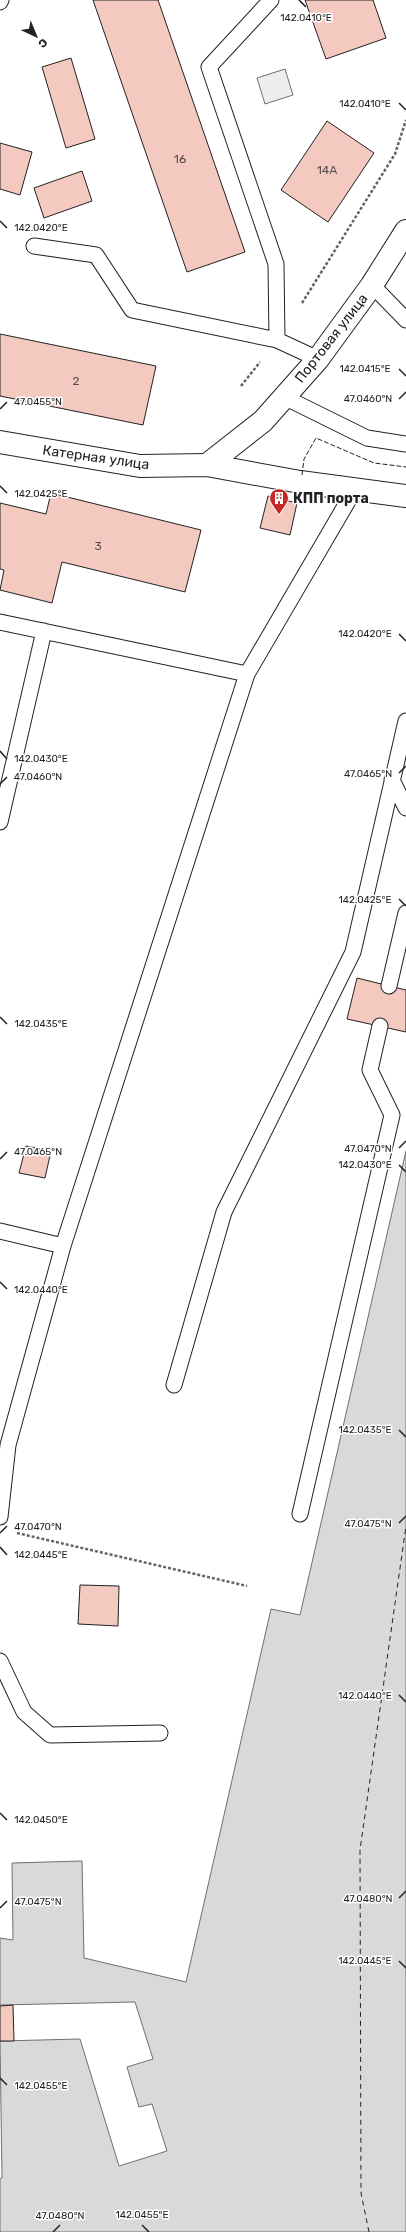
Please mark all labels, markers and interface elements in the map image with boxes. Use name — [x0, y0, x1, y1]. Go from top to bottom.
text: 142.0410°E — [280, 12, 332, 24]
north arrow — [16, 16, 56, 56]
text: С — [35, 35, 50, 50]
text: 142.0410°E — [339, 98, 391, 110]
house number: 16 — [174, 152, 186, 166]
house number: 14А — [317, 163, 337, 177]
text: 142.0420°E — [14, 222, 68, 234]
street label: Портовая улица — [291, 290, 371, 386]
text: 142.0415°E — [339, 363, 391, 375]
house number: 2 — [72, 374, 80, 388]
text: 47.0460°N — [344, 393, 392, 405]
text: 47.0455°N — [14, 396, 62, 408]
street label: Катерная улица — [41, 442, 150, 473]
building icon: КПП порта — [268, 487, 290, 515]
text: 142.0425°E — [14, 488, 68, 500]
place label: КПП порта — [293, 490, 369, 507]
house number: 3 — [94, 539, 102, 553]
text: 142.0420°E — [338, 628, 392, 640]
text: 142.0430°E — [14, 753, 68, 765]
text: 47.0465°N — [344, 768, 392, 780]
text: 47.0460°N — [14, 771, 62, 783]
text: 142.0425°E — [338, 894, 392, 906]
text: 142.0435°E — [14, 1018, 68, 1030]
text: 47.0470°N — [344, 1143, 392, 1155]
text: 47.0465°N — [14, 1146, 62, 1158]
text: 142.0430°E — [338, 1159, 392, 1171]
text: 142.0440°E — [14, 1284, 68, 1296]
text: 142.0435°E — [338, 1424, 392, 1436]
text: 47.0475°N — [344, 1518, 392, 1530]
text: 47.0470°N — [14, 1521, 62, 1533]
text: 142.0445°E — [14, 1549, 68, 1561]
text: 142.0440°E — [338, 1690, 392, 1702]
text: 142.0450°E — [14, 1814, 68, 1826]
text: 47.0480°N — [344, 1893, 393, 1905]
text: 47.0475°N — [14, 1896, 62, 1908]
text: 142.0445°E — [338, 1955, 392, 1967]
text: 142.0455°E — [14, 2080, 68, 2092]
text: 142.0455°E — [115, 2209, 169, 2221]
text: 47.0480°N — [36, 2210, 85, 2222]

